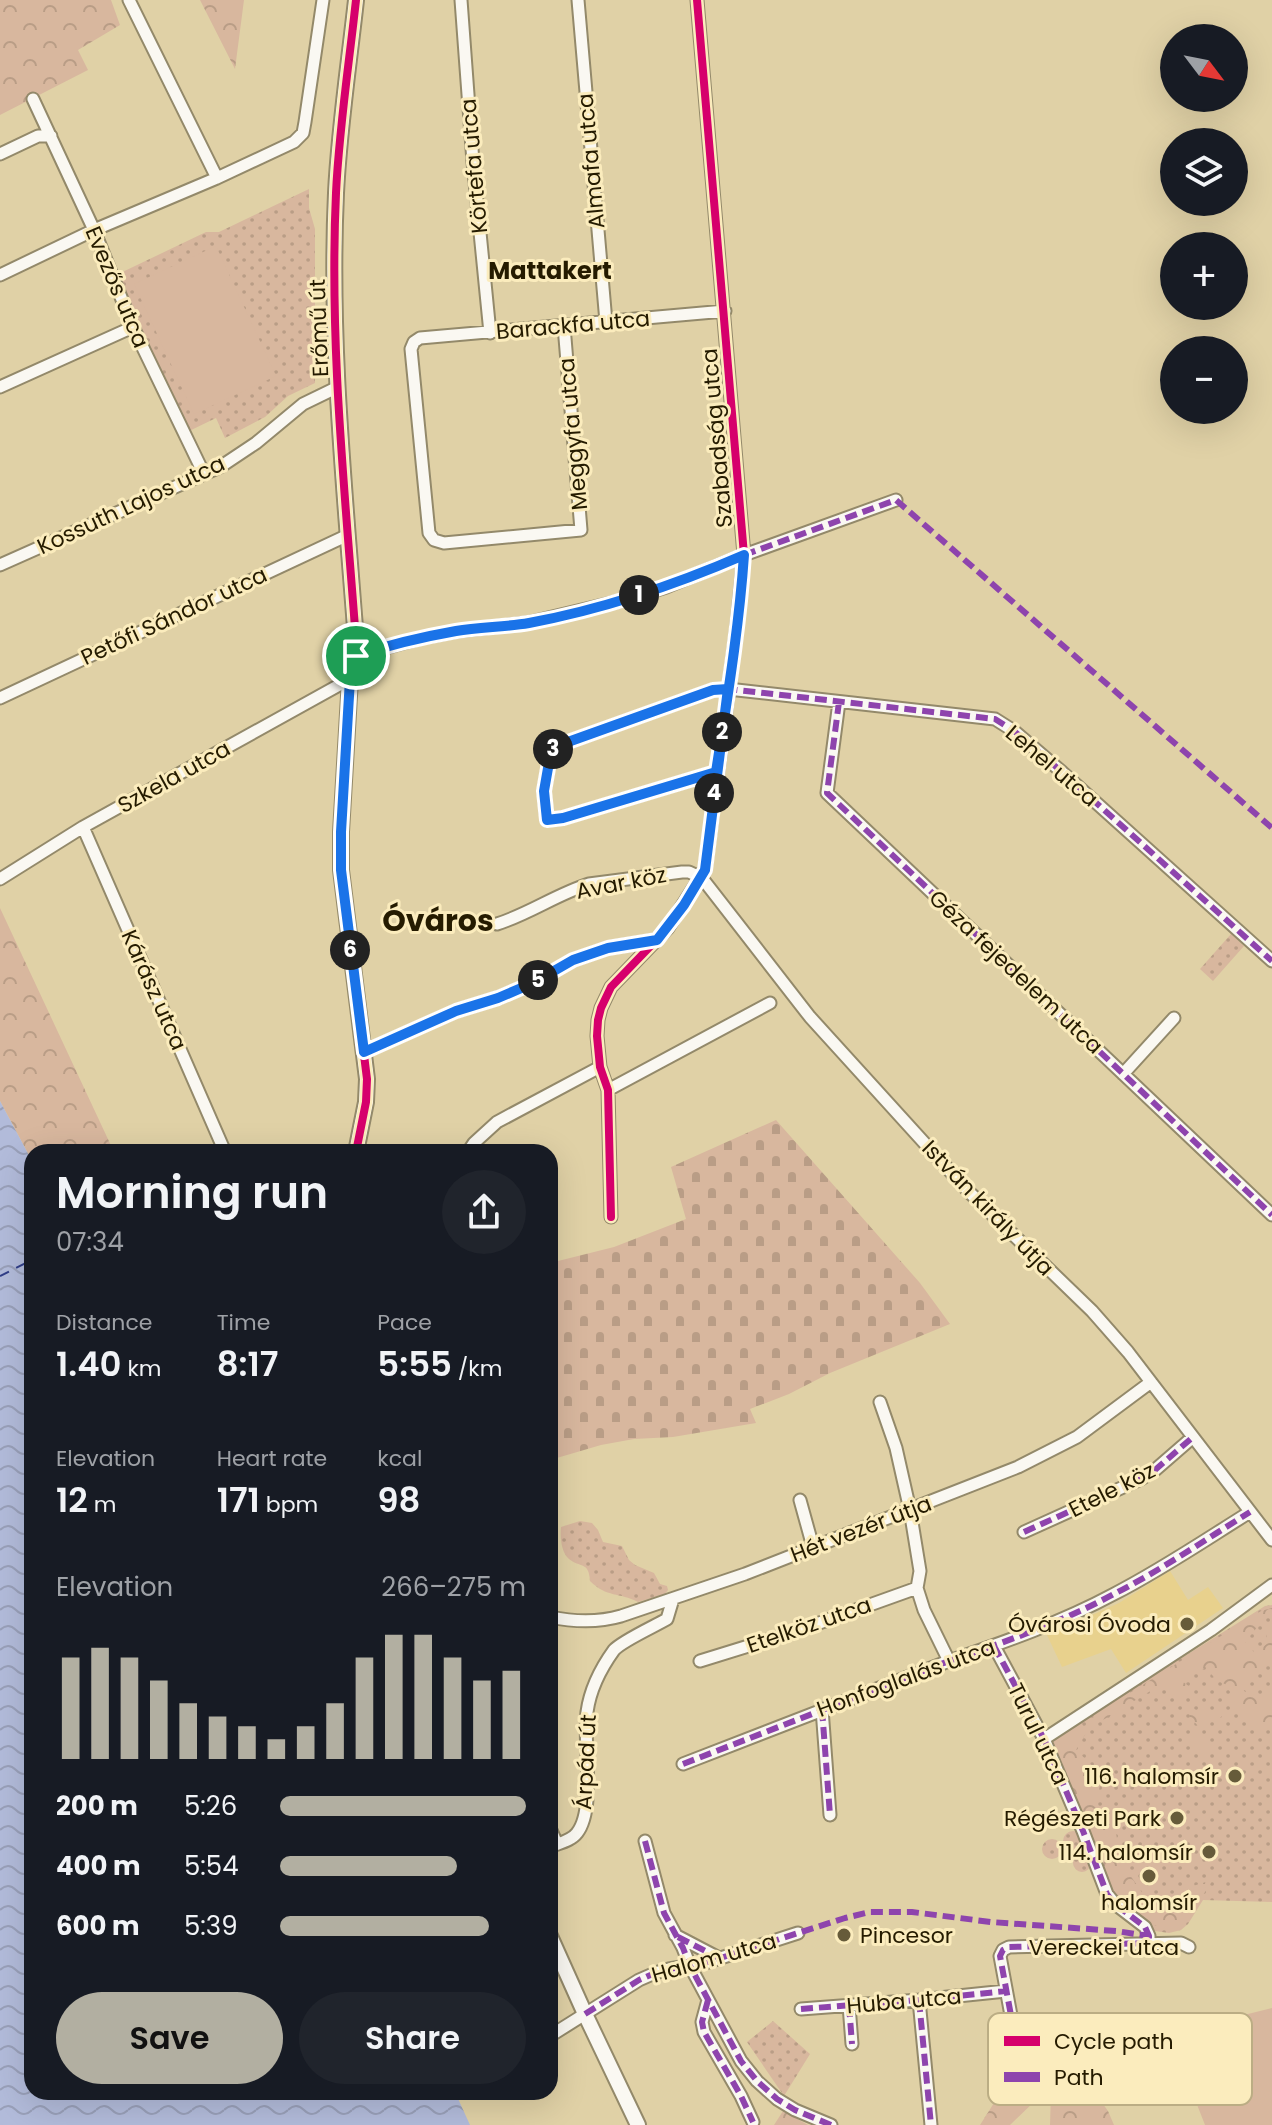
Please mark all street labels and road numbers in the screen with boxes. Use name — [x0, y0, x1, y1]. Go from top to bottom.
street label: Almafa utca — [570, 92, 612, 230]
street label: Körtefa utca — [453, 97, 495, 235]
street label: Evezős utca — [78, 222, 156, 352]
street label: Erőmű út — [302, 278, 336, 378]
street label: Barackfa utca — [495, 303, 651, 347]
street label: Szabadság utca — [694, 347, 740, 529]
street label: Meggyfa utca — [551, 356, 595, 512]
street label: Kossuth Lajos utca — [32, 448, 230, 562]
street label: Petőfi Sándor utca — [76, 559, 272, 673]
street label: Lehel utca — [999, 718, 1105, 814]
street label: Szkela utca — [112, 733, 236, 821]
street label: Avar köz — [573, 859, 669, 907]
street label: Géza fejedelem utca — [922, 883, 1110, 1061]
street label: Kárász utca — [114, 925, 194, 1055]
street label: István király útja — [915, 1133, 1061, 1283]
street label: Etele köz — [1063, 1455, 1161, 1525]
street label: Hét vezér útja — [786, 1488, 936, 1570]
street label: Etelköz utca — [743, 1589, 875, 1661]
street label: Honfoglalás utca — [812, 1631, 1000, 1725]
street label: Turul utca — [1000, 1678, 1076, 1790]
street label: Árpád út — [568, 1713, 604, 1811]
street label: Halom utca — [648, 1925, 780, 1991]
street label: Vereckei utca — [1029, 1932, 1179, 1963]
street label: Huba utca — [845, 1981, 963, 2021]

